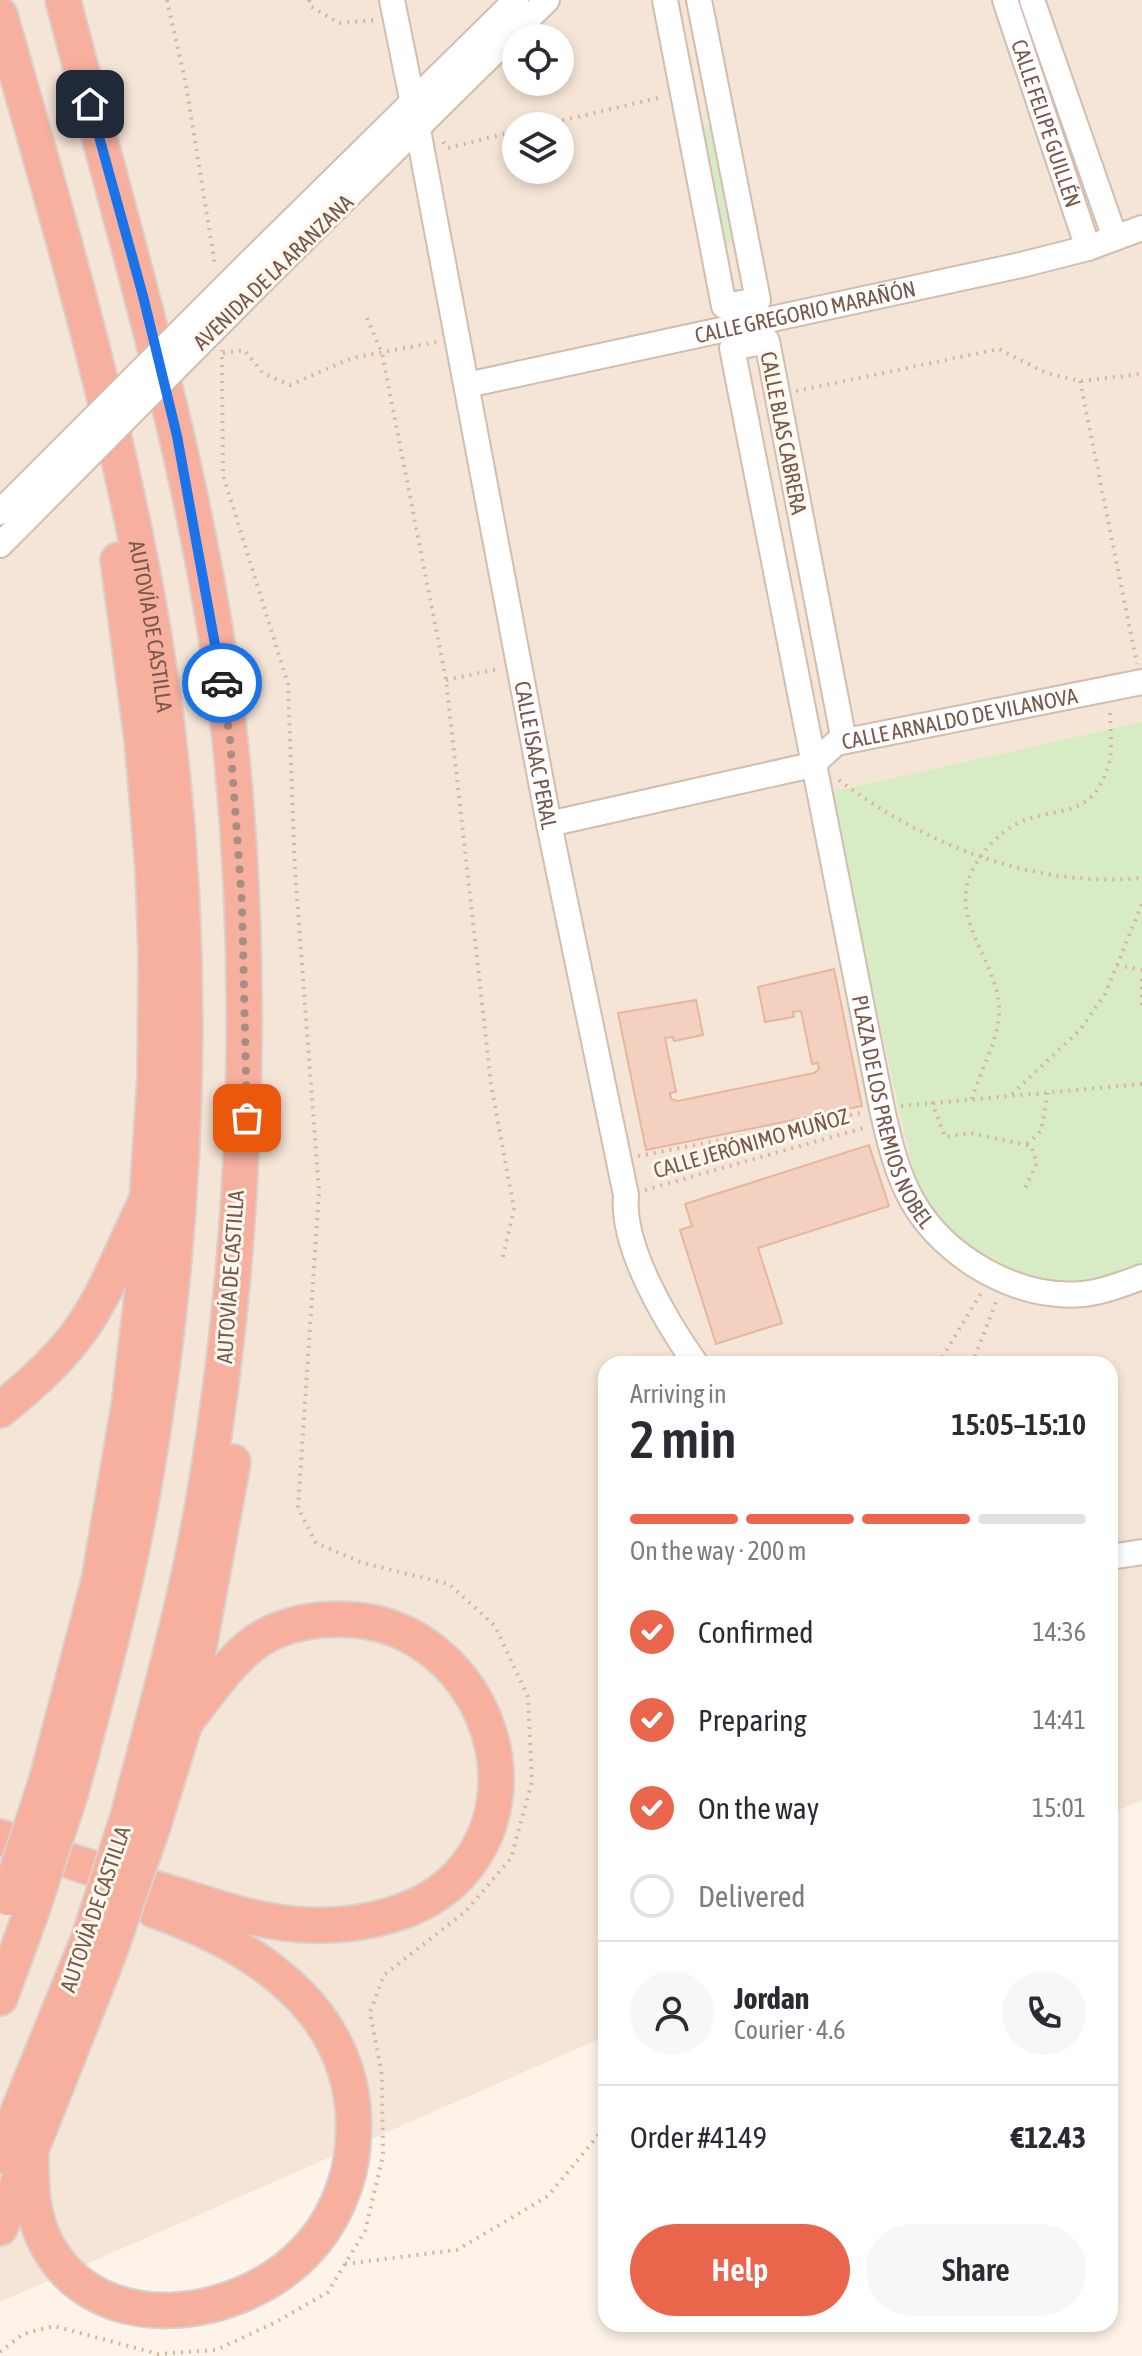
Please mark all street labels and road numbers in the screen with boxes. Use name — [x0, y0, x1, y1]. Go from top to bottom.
street label: CALLE FELIPE GUILLÉN — [1006, 36, 1086, 211]
street label: AVENIDA DE LA ARANZANA — [188, 189, 359, 355]
street label: CALLE GREGORIO MARAÑÓN — [692, 275, 918, 348]
street label: CALLE BLAS CABRERA — [755, 349, 813, 517]
street label: AUTOVÍA DE CASTILLA — [124, 538, 178, 714]
street label: CALLE ISAAC PERAL — [509, 679, 563, 832]
street label: CALLE ARNALDO DE VILANOVA — [839, 682, 1080, 755]
street label: PLAZA DE LOS PREMIOS NOBEL — [847, 993, 940, 1234]
street label: CALLE JERÓNIMO MUÑOZ — [650, 1103, 852, 1183]
street label: AUTOVÍA DE CASTILLA — [211, 1189, 249, 1364]
street label: AUTOVÍA DE CASTILLA — [54, 1823, 136, 1995]

